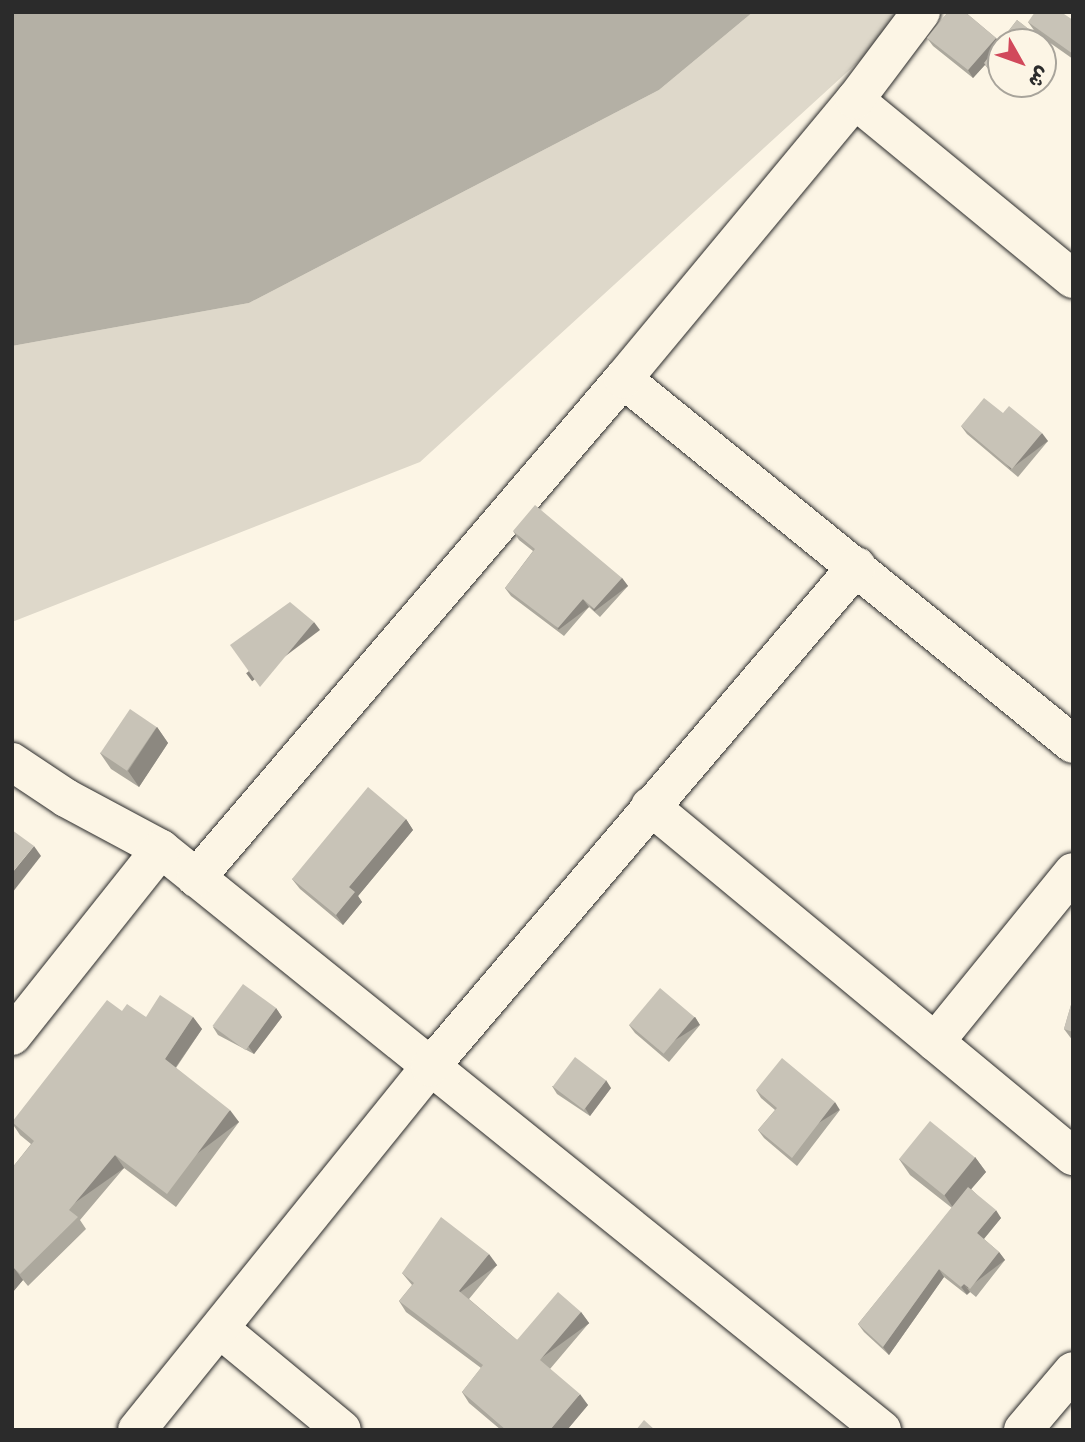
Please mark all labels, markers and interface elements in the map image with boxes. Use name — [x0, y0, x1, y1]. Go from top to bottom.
north arrow — [987, 28, 1057, 98]
text: ش — [1021, 60, 1052, 91]

